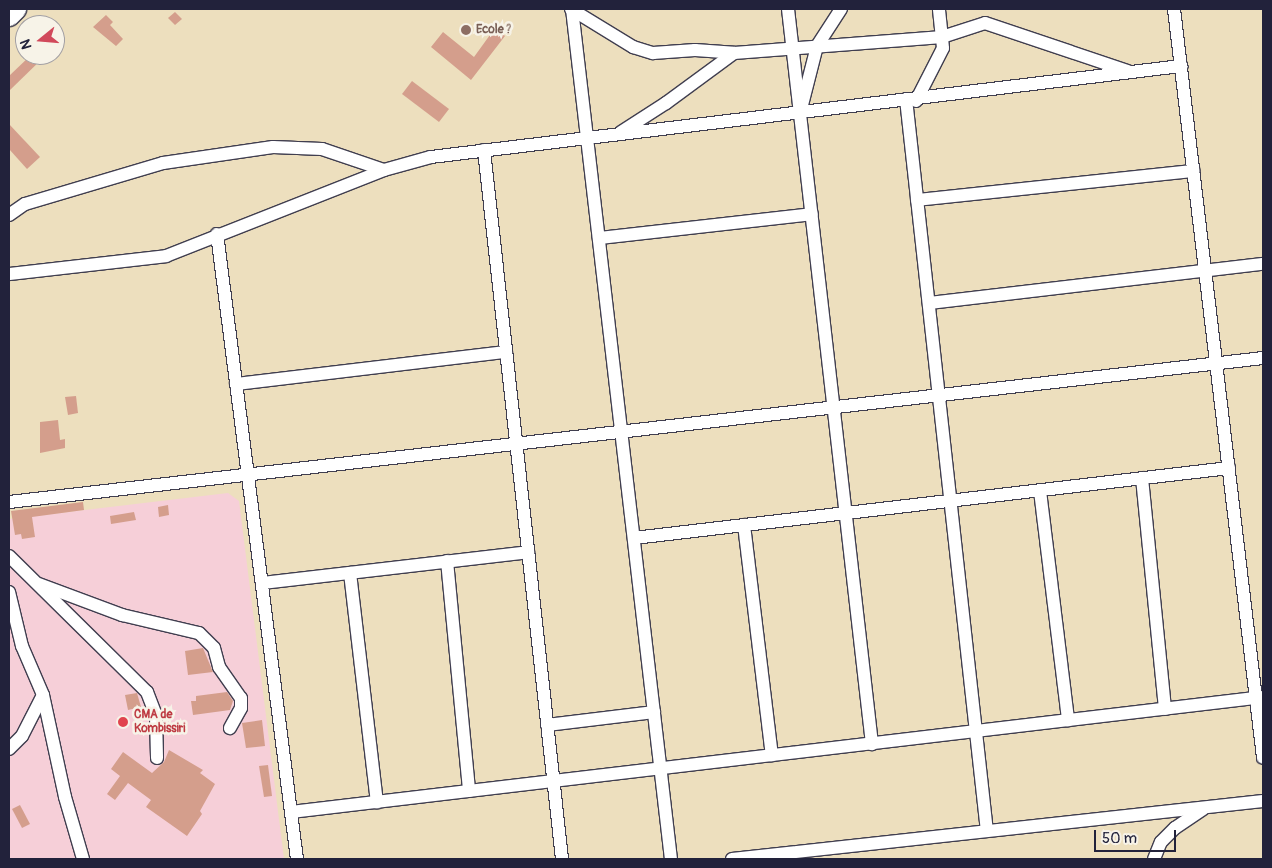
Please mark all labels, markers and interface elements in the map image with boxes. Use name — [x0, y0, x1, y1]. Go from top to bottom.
north arrow — [15, 15, 65, 65]
place label: Ecole ? — [476, 23, 511, 37]
marker: Ecole ? — [460, 24, 472, 36]
text: N — [17, 37, 36, 51]
place label: CMA de Kombissiri — [134, 708, 185, 736]
marker: CMA de Kombissiri — [116, 715, 130, 729]
scale bar — [1097, 820, 1180, 852]
text: 50 m — [1102, 829, 1137, 848]

